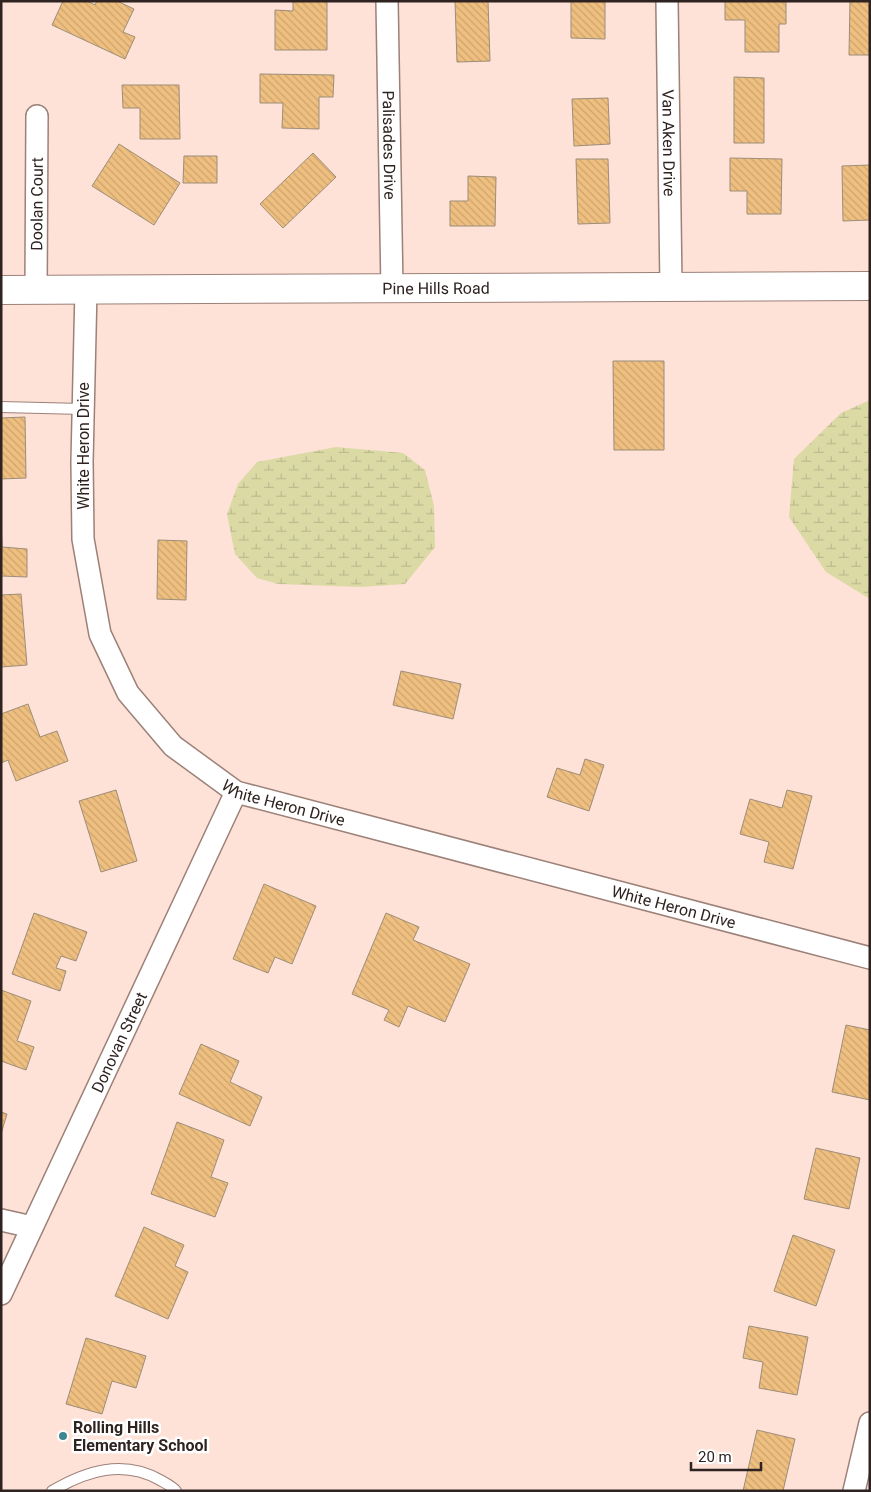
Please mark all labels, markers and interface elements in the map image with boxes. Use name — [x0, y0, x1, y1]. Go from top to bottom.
street label: Van Aken Drive — [658, 89, 679, 197]
street label: Palisades Drive — [379, 90, 399, 200]
street label: Doolan Court — [27, 157, 47, 251]
street label: Pine Hills Road — [382, 279, 490, 298]
street label: White Heron Drive — [74, 382, 93, 510]
street label: White Heron Drive — [218, 776, 347, 830]
street label: White Heron Drive — [610, 882, 738, 932]
street label: Donovan Street — [88, 989, 151, 1096]
place label: Rolling Hills Elementary School — [73, 1418, 208, 1455]
marker: Rolling Hills Elementary School — [57, 1430, 69, 1442]
scale bar — [691, 1440, 761, 1472]
text: 20 m — [698, 1448, 732, 1466]

